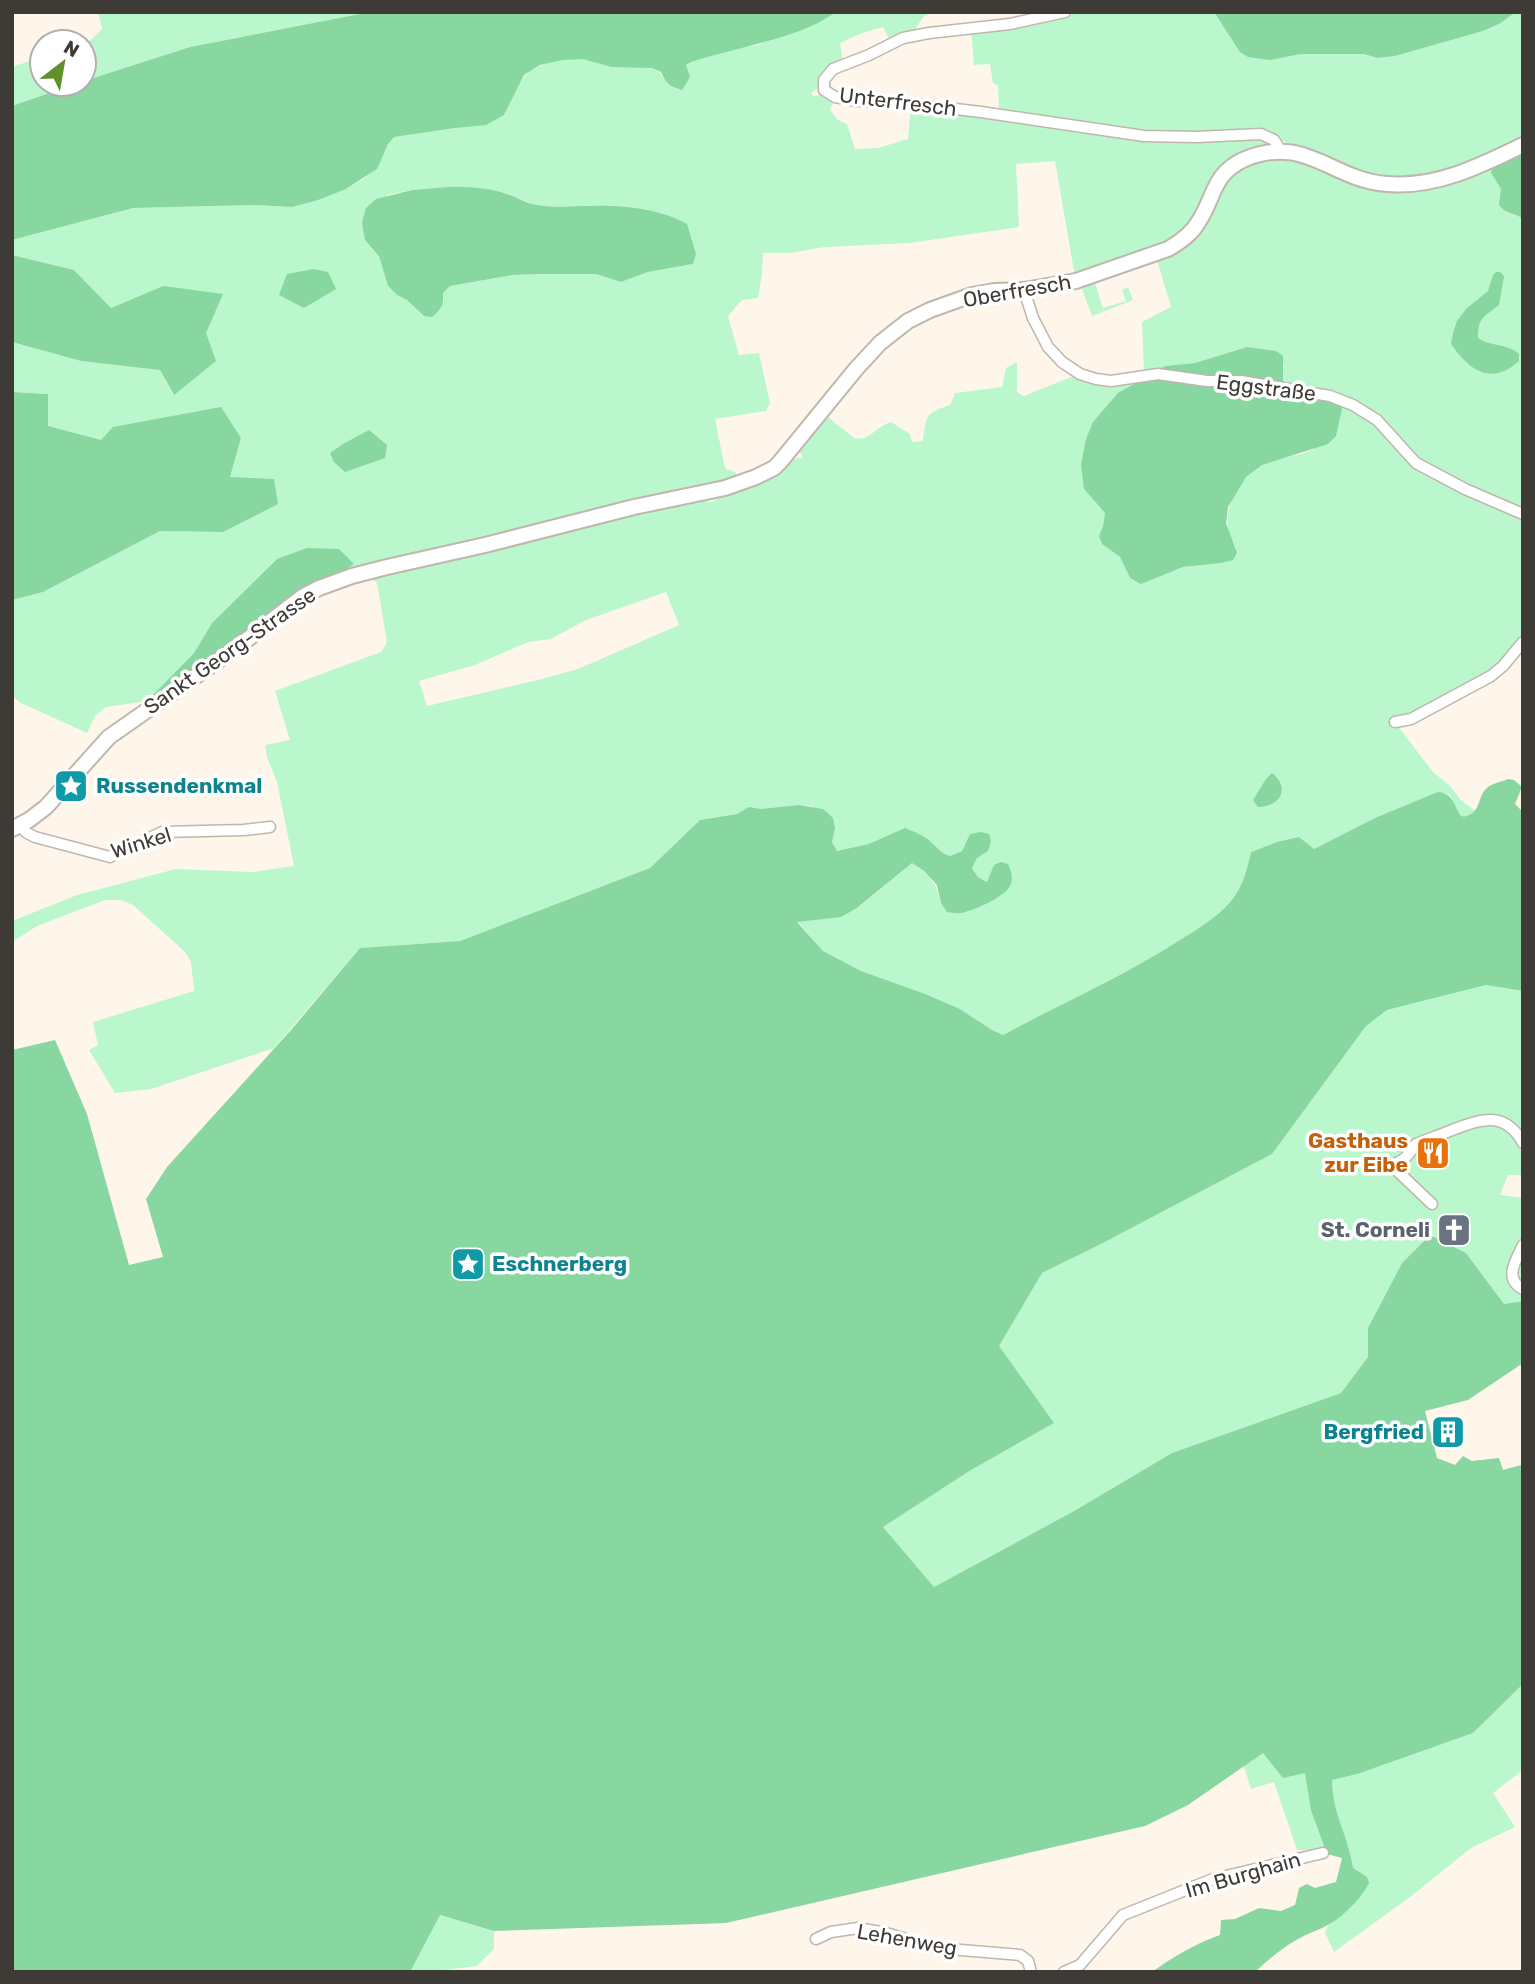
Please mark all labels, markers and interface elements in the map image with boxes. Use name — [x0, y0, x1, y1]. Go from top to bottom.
north arrow — [28, 28, 98, 98]
text: N — [60, 35, 83, 62]
street label: Unterfresch — [838, 82, 958, 121]
street label: Oberfresch — [961, 269, 1073, 312]
street label: Eggstraße — [1215, 369, 1317, 406]
street label: Sankt Georg-Strasse — [139, 582, 320, 719]
place icon: Russendenkmal — [52, 767, 90, 805]
place label: Russendenkmal — [96, 773, 262, 798]
street label: Winkel — [108, 822, 174, 864]
place label: Gasthaus zur Eibe — [1308, 1128, 1408, 1177]
restaurant icon: Gasthaus zur Eibe — [1414, 1134, 1452, 1172]
church icon: St. Corneli — [1435, 1211, 1473, 1249]
place label: St. Corneli — [1321, 1217, 1430, 1242]
place icon: Eschnerberg — [449, 1245, 487, 1283]
place label: Eschnerberg — [492, 1251, 627, 1276]
building icon: Bergfried — [1429, 1413, 1467, 1451]
place label: Bergfried — [1323, 1419, 1424, 1444]
street label: Im Burghain — [1182, 1846, 1303, 1903]
street label: Lehenweg — [855, 1918, 959, 1961]

